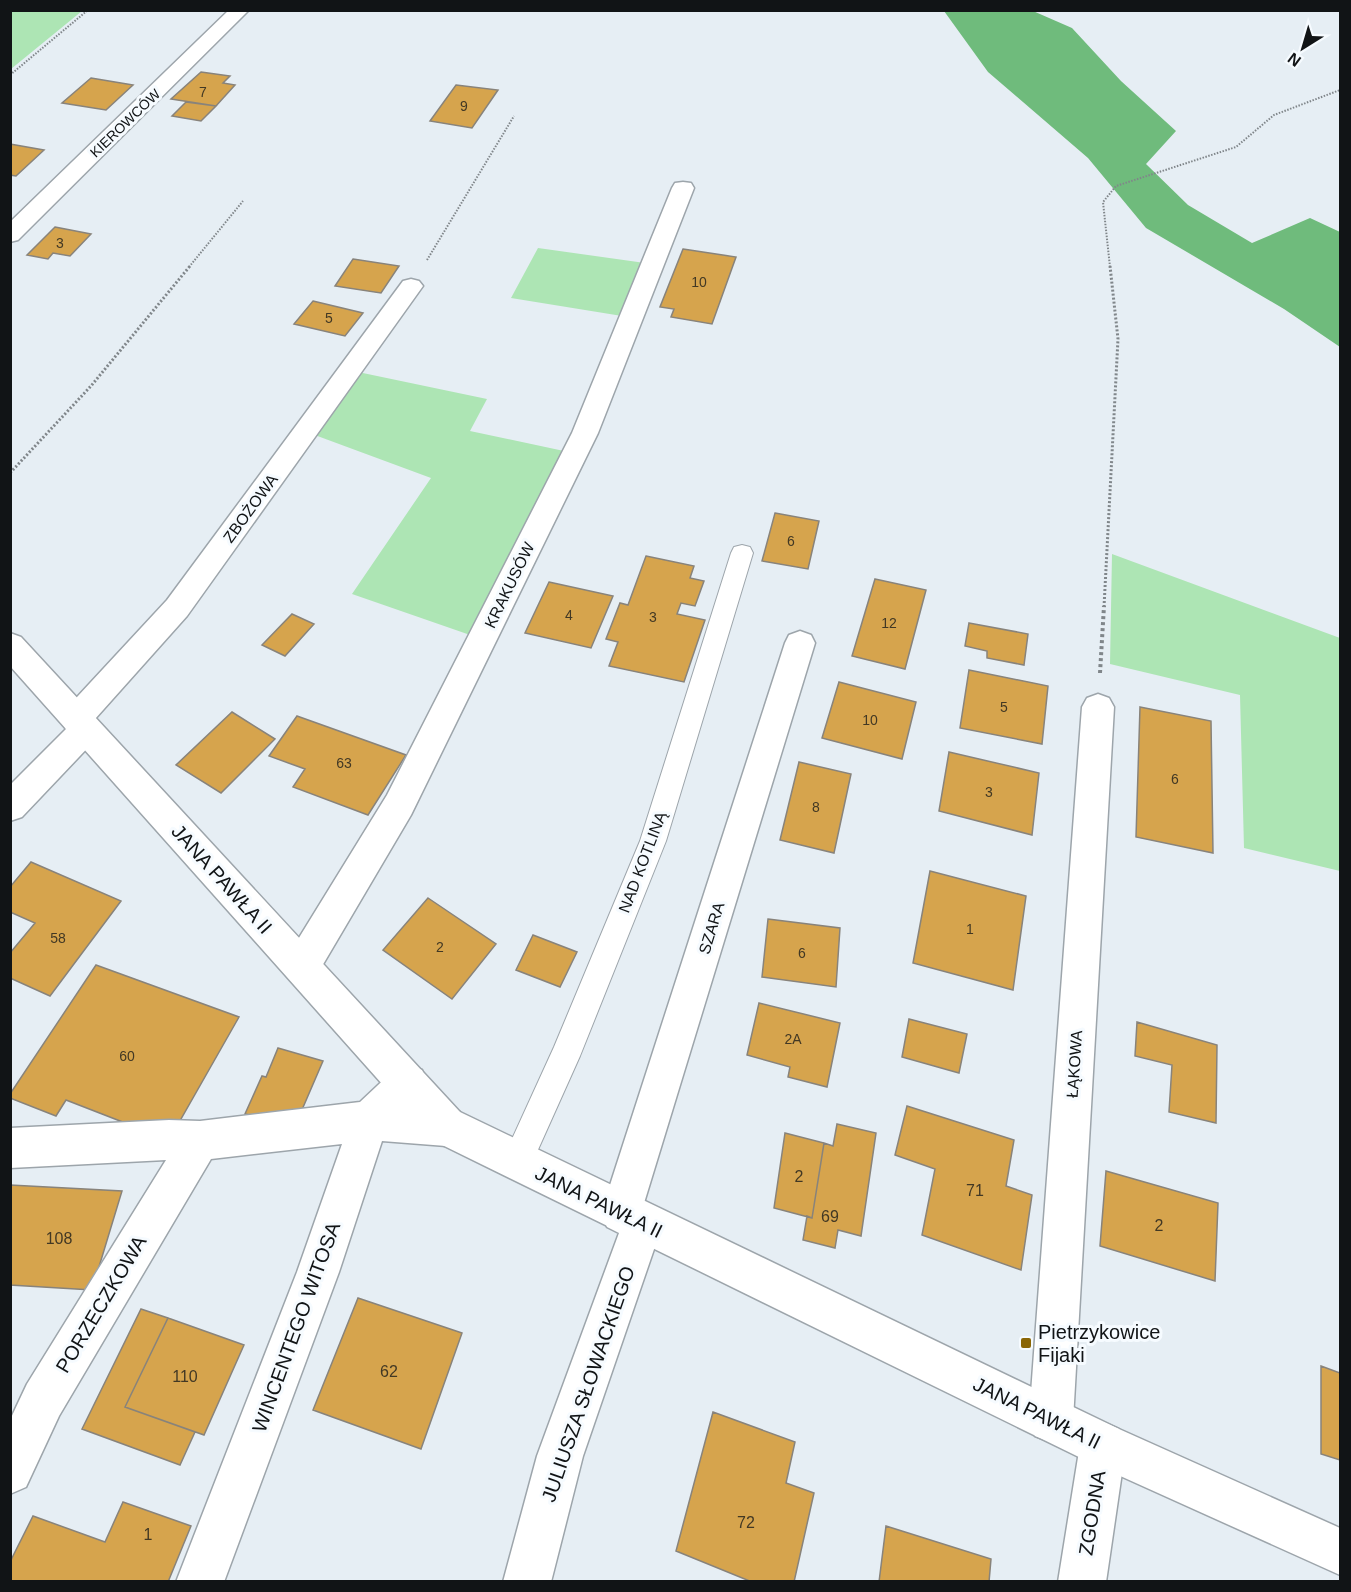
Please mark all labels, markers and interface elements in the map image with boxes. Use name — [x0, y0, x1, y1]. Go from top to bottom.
north arrow — [1273, 18, 1333, 78]
text: N — [1285, 49, 1304, 70]
house number: 7 — [199, 84, 207, 100]
street label: KIEROWCÓW — [87, 85, 164, 160]
house number: 9 — [460, 98, 468, 114]
house number: 3 — [56, 235, 64, 251]
house number: 10 — [691, 274, 707, 290]
house number: 5 — [325, 310, 333, 326]
street label: ZBOŻOWA — [219, 470, 281, 546]
house number: 6 — [787, 533, 795, 549]
street label: KRAKUSÓW — [480, 538, 538, 631]
house number: 4 — [565, 607, 573, 623]
house number: 3 — [649, 609, 657, 625]
house number: 12 — [881, 615, 897, 631]
house number: 5 — [1000, 699, 1008, 715]
house number: 10 — [862, 712, 878, 728]
house number: 63 — [336, 755, 352, 771]
house number: 6 — [1171, 771, 1179, 787]
house number: 3 — [985, 784, 993, 800]
house number: 8 — [812, 799, 820, 815]
street label: NAD KOTLINĄ — [615, 809, 670, 915]
street label: JANA PAWŁA II — [167, 820, 277, 938]
street label: SZARA — [696, 900, 728, 956]
house number: 1 — [966, 921, 974, 937]
house number: 58 — [50, 930, 66, 946]
house number: 2 — [436, 939, 444, 955]
house number: 6 — [798, 945, 806, 961]
street label: ŁĄKOWA — [1064, 1029, 1085, 1098]
house number: 2A — [784, 1031, 802, 1047]
house number: 60 — [119, 1048, 135, 1064]
street label: JANA PAWŁA II — [532, 1162, 666, 1242]
house number: 2 — [795, 1168, 804, 1185]
house number: 71 — [966, 1182, 984, 1199]
house number: 69 — [821, 1208, 839, 1225]
house number: 2 — [1155, 1217, 1164, 1234]
street label: WINCENTEGO WITOSA — [248, 1218, 345, 1435]
house number: 108 — [46, 1230, 72, 1247]
street label: PORZECZKOWA — [51, 1231, 151, 1376]
street label: JULIUSZA SŁOWACKIEGO — [537, 1263, 639, 1505]
place label: Pietrzykowice Fijaki — [1038, 1321, 1160, 1366]
marker: Pietrzykowice Fijaki — [1019, 1336, 1033, 1350]
house number: 62 — [380, 1363, 398, 1380]
house number: 110 — [172, 1368, 198, 1385]
street label: JANA PAWŁA II — [970, 1373, 1104, 1453]
street label: ZGODNA — [1074, 1468, 1110, 1557]
house number: 72 — [737, 1514, 755, 1531]
house number: 1 — [144, 1526, 153, 1543]

